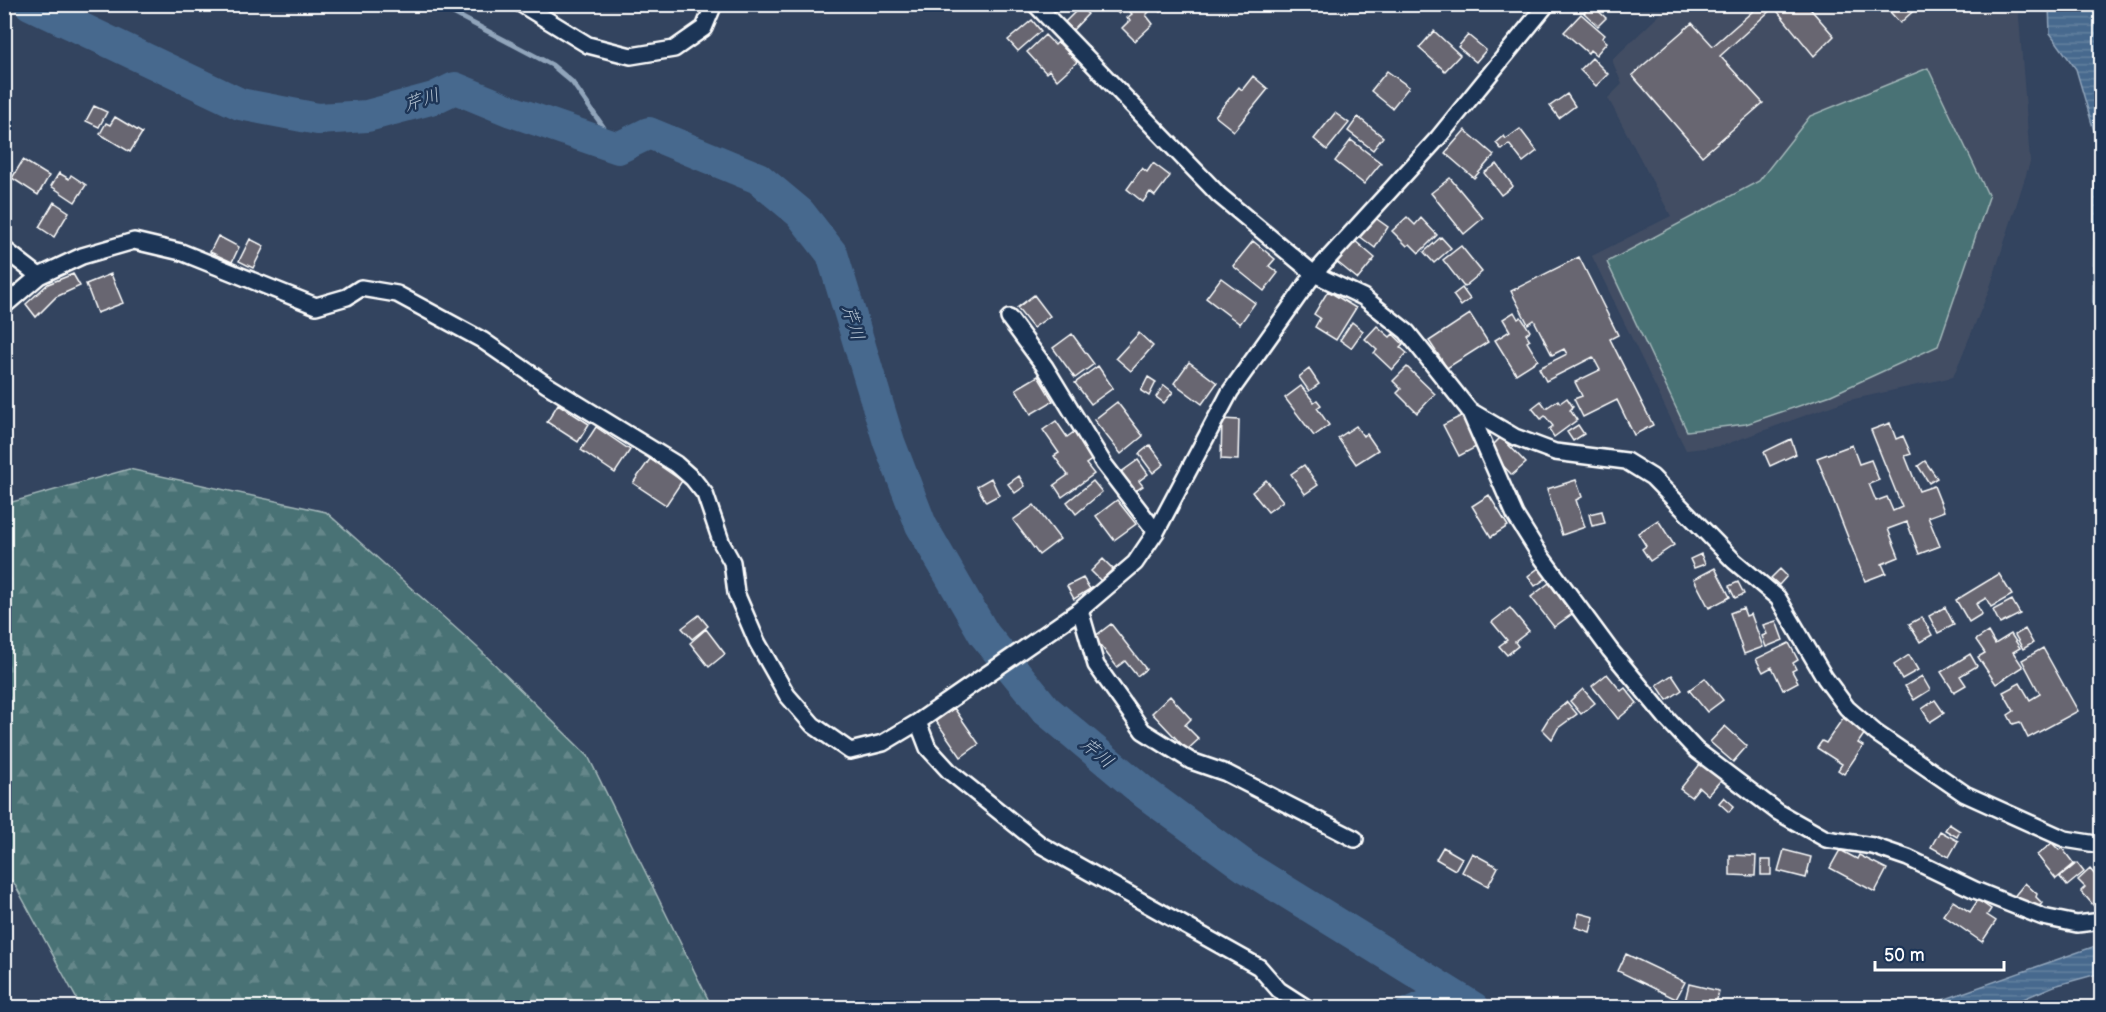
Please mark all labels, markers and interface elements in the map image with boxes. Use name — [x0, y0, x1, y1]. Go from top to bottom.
water label: 芹川 — [402, 84, 442, 116]
water label: 芹川 — [838, 303, 868, 343]
water label: 芹川 — [1076, 733, 1118, 773]
scale bar — [1875, 934, 2004, 972]
text: 50 m — [1884, 945, 1925, 966]

